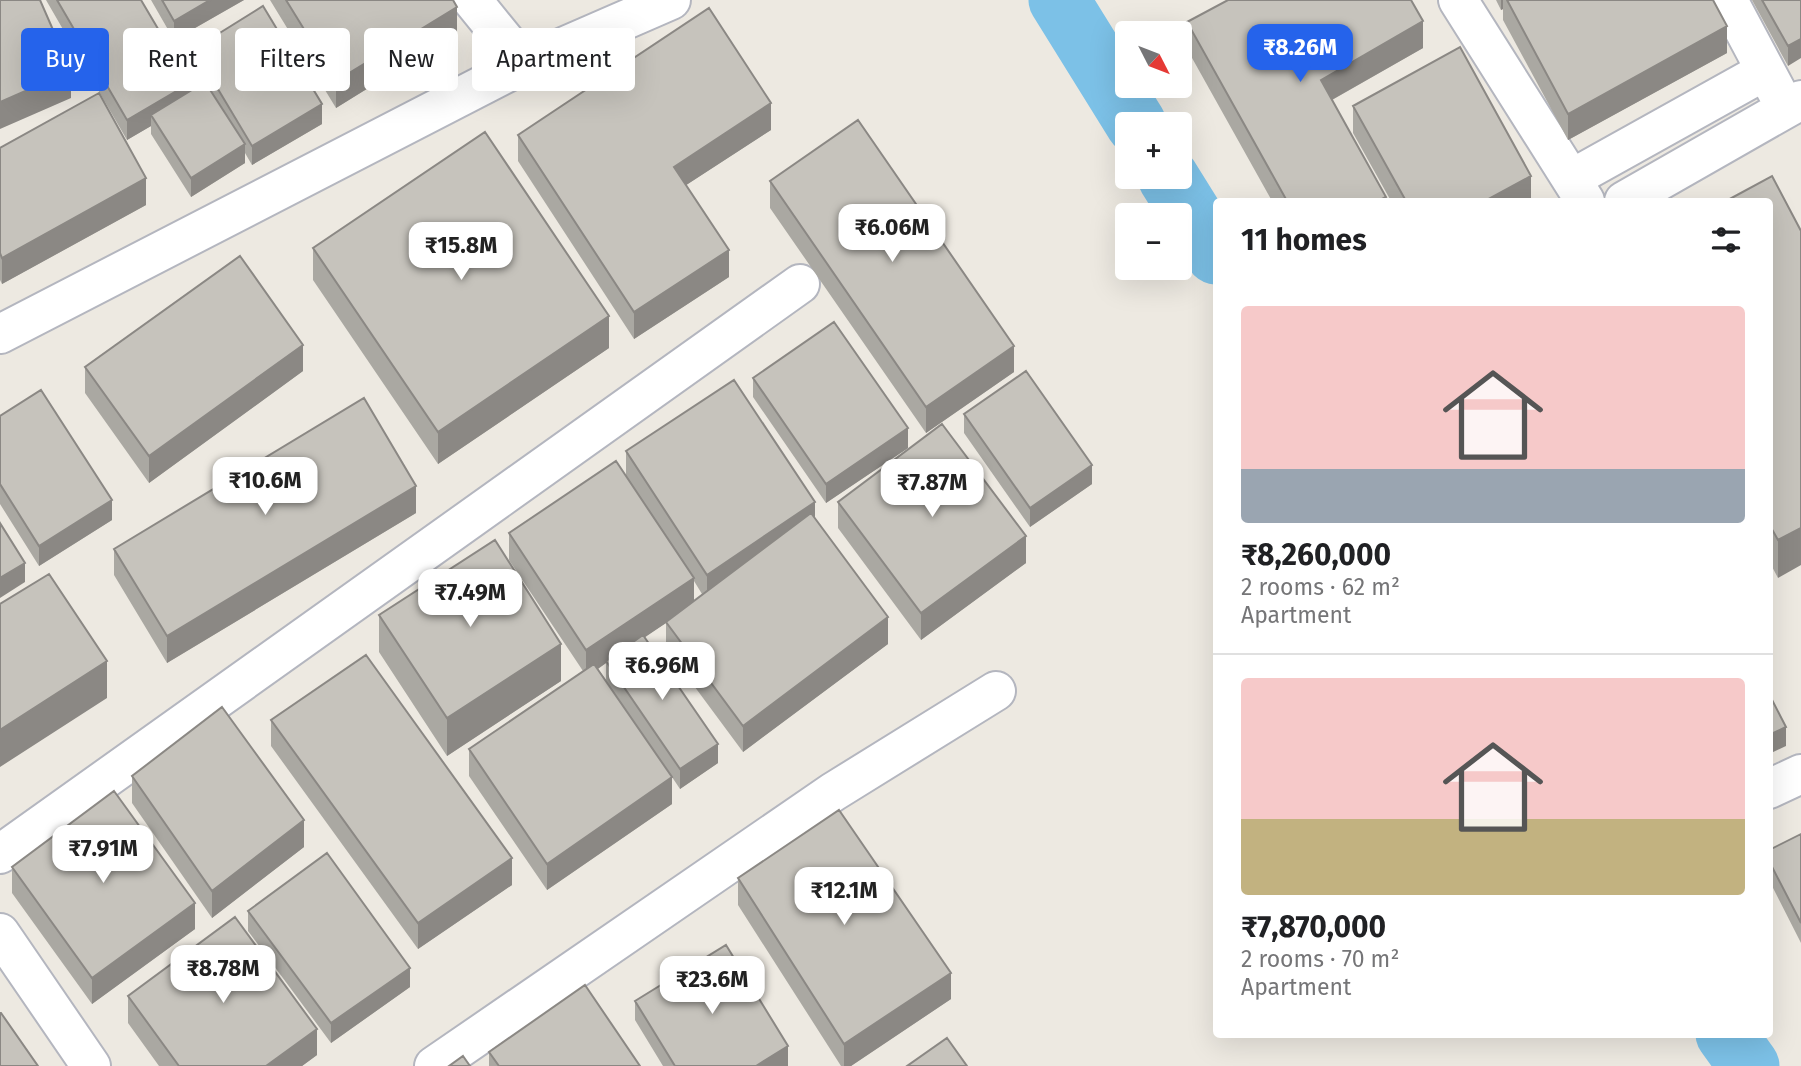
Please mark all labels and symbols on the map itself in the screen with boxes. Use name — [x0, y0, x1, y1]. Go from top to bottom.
north arrow — [1115, 21, 1192, 98]
pin: ₹8.26M — [1243, 24, 1357, 84]
pin: ₹6.06M — [835, 204, 949, 264]
pin: ₹15.8M — [404, 222, 518, 282]
pin: ₹10.6M — [208, 458, 322, 517]
pin: ₹7.87M — [875, 460, 989, 519]
pin: ₹7.49M — [413, 570, 527, 629]
pin: ₹6.96M — [605, 642, 719, 702]
pin: ₹7.91M — [46, 826, 160, 885]
pin: ₹12.1M — [787, 867, 901, 927]
pin: ₹8.78M — [166, 946, 280, 1005]
pin: ₹23.6M — [655, 956, 769, 1016]

